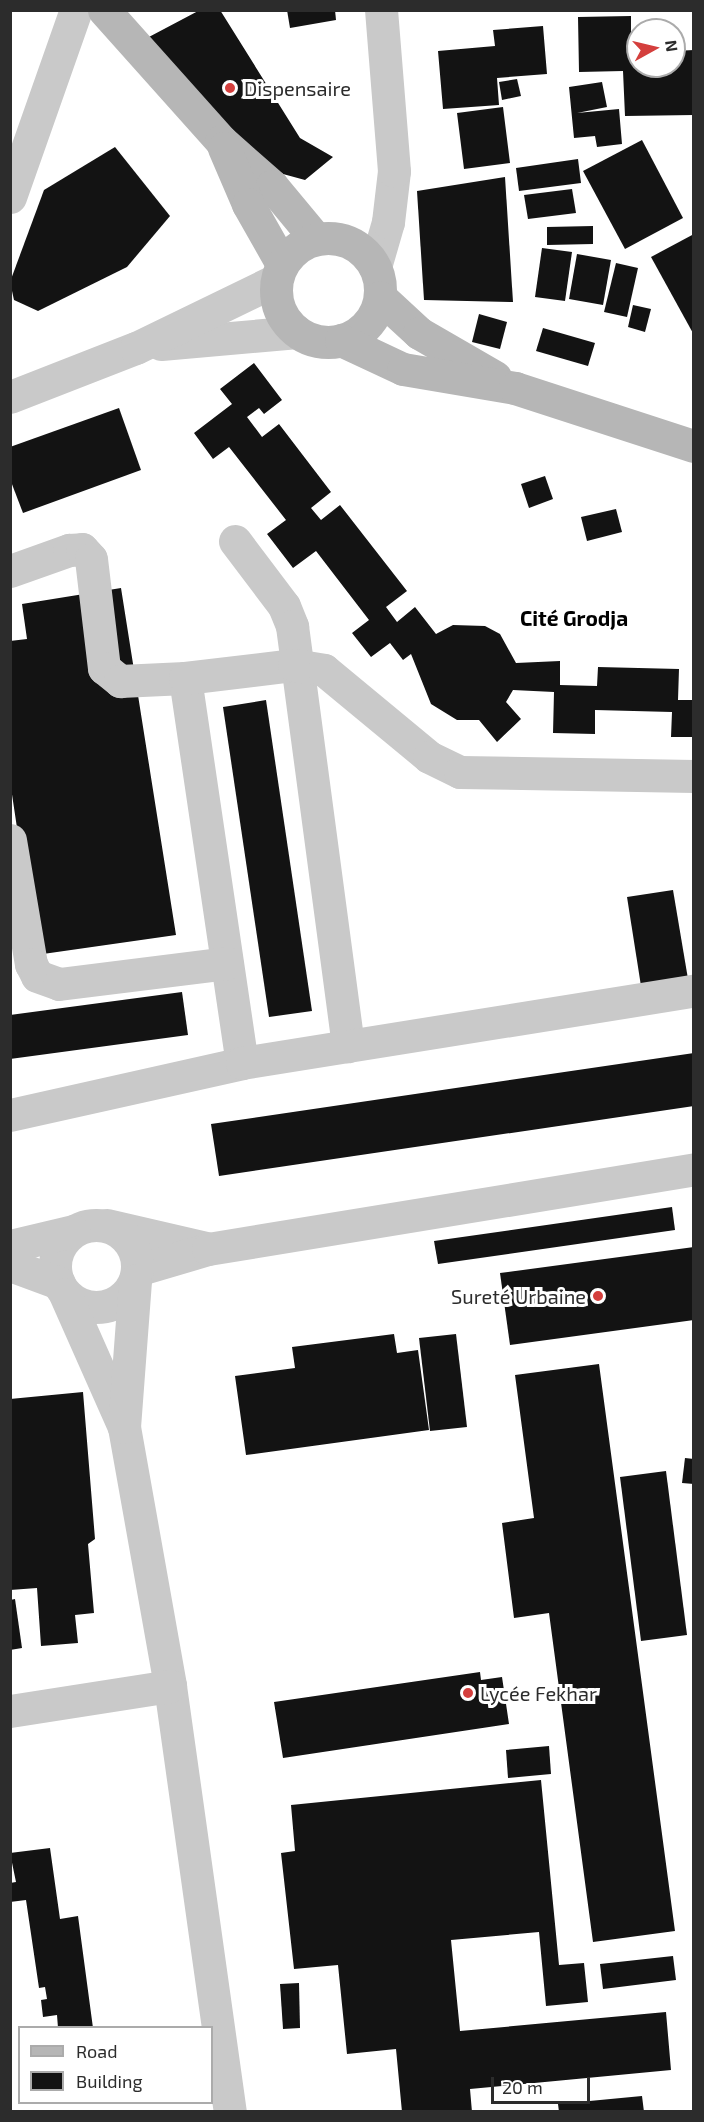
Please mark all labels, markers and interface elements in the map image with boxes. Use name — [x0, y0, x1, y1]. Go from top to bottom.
north arrow — [626, 18, 686, 78]
text: N — [662, 39, 683, 53]
place label: Dispensaire — [244, 76, 351, 100]
marker: Dispensaire — [221, 79, 239, 97]
district label: Cité Grodja — [520, 605, 628, 631]
place label: Sureté Urbaine — [451, 1284, 586, 1308]
marker: Sureté Urbaine — [591, 1289, 605, 1303]
place label: Lycée Fekhar — [480, 1681, 597, 1705]
marker: Lycée Fekhar — [461, 1686, 475, 1700]
legend — [18, 2026, 213, 2104]
text: Road — [76, 2040, 117, 2062]
scale bar — [494, 2065, 593, 2103]
text: Building — [76, 2070, 143, 2092]
text: 20 m — [502, 2076, 543, 2098]

